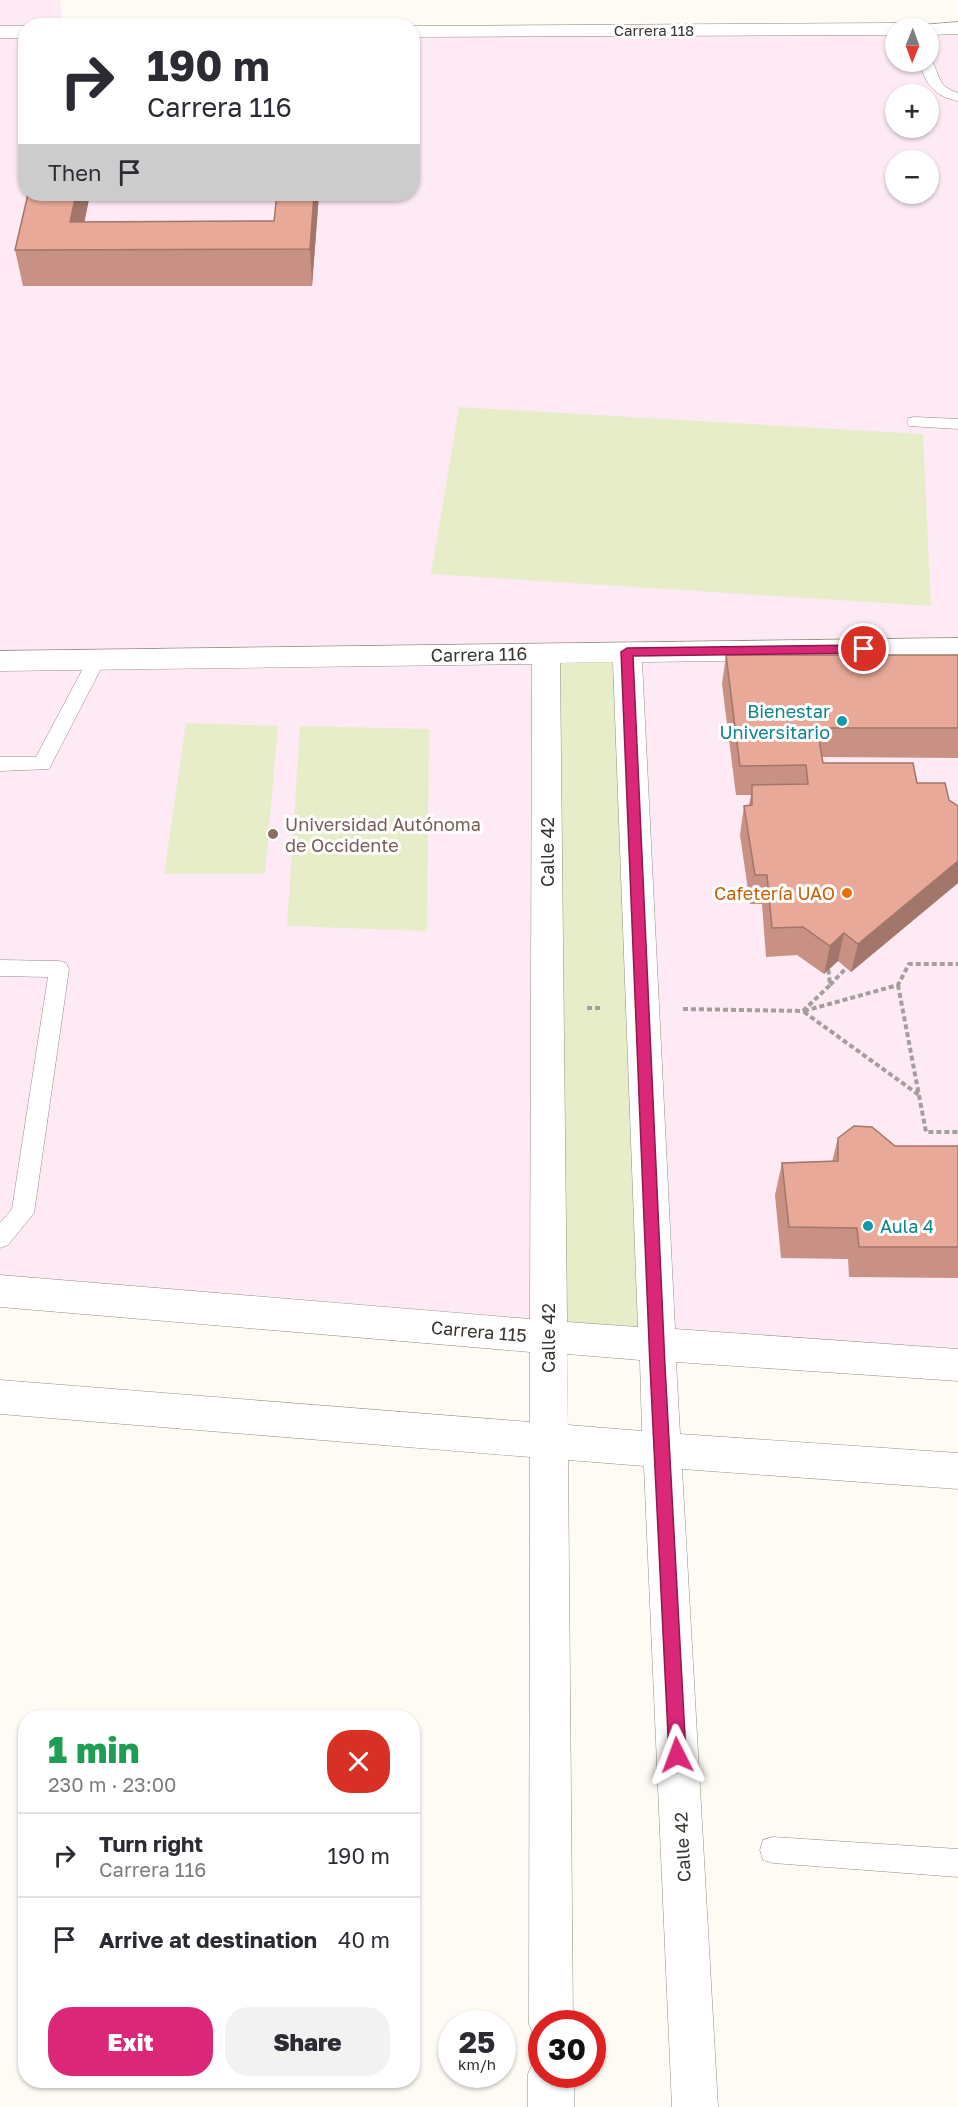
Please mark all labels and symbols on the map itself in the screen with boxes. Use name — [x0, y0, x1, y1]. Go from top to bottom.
north arrow — [885, 18, 939, 72]
street label: Carrera 118 — [614, 21, 694, 39]
pin — [838, 623, 889, 674]
street label: Carrera 116 — [431, 642, 527, 666]
place label: Bienestar Universitario — [719, 700, 830, 743]
marker: Bienestar Universitario — [835, 714, 849, 728]
place label: Universidad Autónoma de Occidente — [285, 813, 481, 856]
street label: Calle 42 — [536, 817, 558, 887]
marker: Universidad Autónoma de Occidente — [266, 827, 280, 841]
place label: Cafetería UAO — [714, 882, 835, 904]
marker: Cafetería UAO — [840, 886, 854, 900]
place label: Aula 4 — [880, 1215, 934, 1237]
marker: Aula 4 — [861, 1219, 875, 1233]
street label: Calle 42 — [537, 1303, 559, 1373]
street label: Carrera 115 — [430, 1316, 528, 1346]
position arrow — [645, 1723, 709, 1787]
street label: Calle 42 — [669, 1811, 695, 1883]
speed limit sign: 30 — [528, 2010, 606, 2088]

